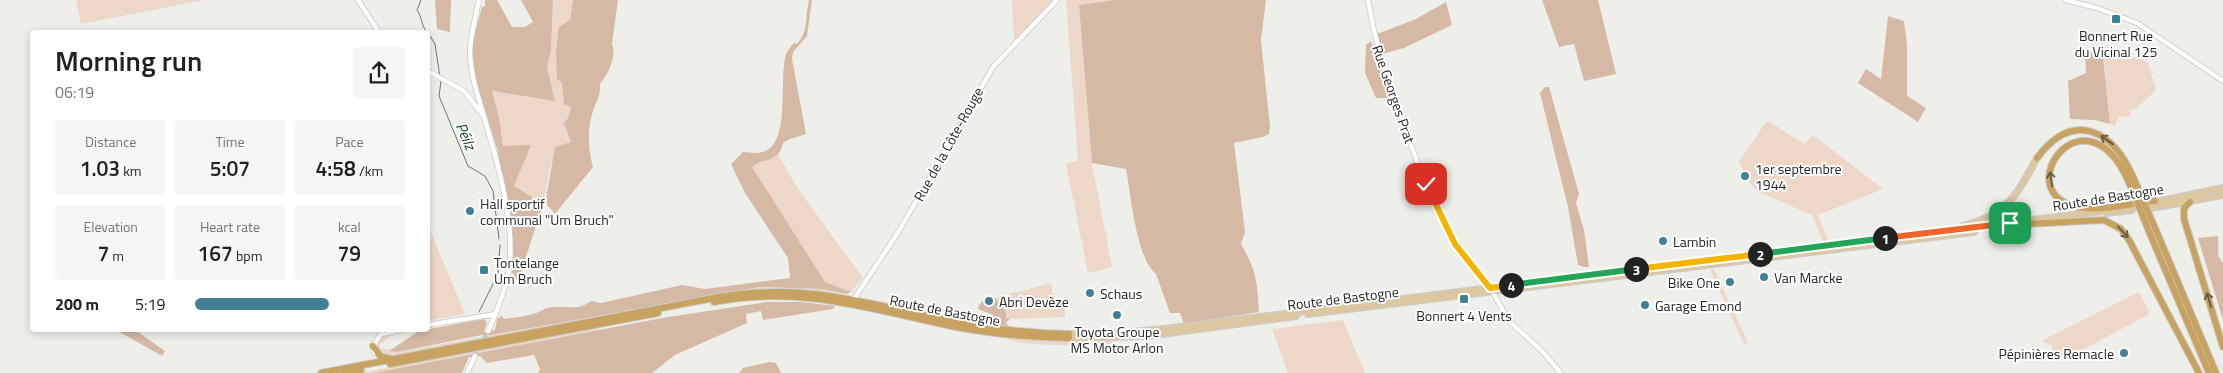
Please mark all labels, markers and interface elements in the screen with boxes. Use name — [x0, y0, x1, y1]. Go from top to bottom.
marker: Bonnert Rue du Vicinal 125 — [2110, 13, 2122, 25]
place label: Bonnert Rue du Vicinal 125 — [2075, 25, 2157, 62]
text: Morning run — [55, 39, 202, 82]
street label: Rue Georges Prat — [1367, 42, 1421, 146]
button: share — [353, 47, 405, 99]
text: 06:19 — [55, 80, 94, 104]
street label: Rue de la Côte-Rouge — [908, 83, 988, 205]
water label: Péilz — [450, 119, 483, 155]
text: Distance — [85, 131, 136, 152]
text: Time — [215, 131, 245, 152]
text: Pace — [335, 131, 364, 152]
one-way arrow — [2100, 135, 2114, 145]
text: 1.03 — [80, 152, 120, 184]
text: 5:07 — [210, 152, 250, 184]
text: 4:58 — [316, 152, 356, 184]
place label: 1er septembre 1944 — [1755, 158, 1842, 195]
text: km — [120, 160, 142, 181]
text: /km — [356, 160, 383, 181]
pin — [1405, 163, 1447, 205]
icon: check — [1412, 170, 1440, 198]
marker: 1er septembre 1944 — [1739, 170, 1751, 182]
one-way arrow — [2046, 172, 2056, 188]
street label: Route de Bastogne — [2051, 178, 2165, 216]
place label: Hall sportif communal "Um Bruch" — [480, 193, 614, 230]
pin — [1989, 202, 2031, 244]
marker: Hall sportif communal "Um Bruch" — [464, 205, 476, 217]
icon: arrive — [1996, 209, 2024, 237]
text: Elevation — [83, 216, 138, 237]
text: Heart rate — [200, 216, 260, 237]
text: kcal — [338, 216, 361, 237]
pin: 1 — [1872, 226, 1898, 250]
one-way arrow — [2117, 226, 2128, 239]
text: 1 — [1882, 228, 1889, 249]
place label: Lambin — [1673, 231, 1716, 252]
marker: Lambin — [1657, 235, 1669, 247]
text: 7 — [97, 237, 109, 269]
text: 167 — [198, 237, 233, 269]
text: 79 — [338, 237, 361, 269]
pin: 2 — [1748, 242, 1772, 266]
text: 2 — [1757, 244, 1764, 265]
text: m — [109, 245, 124, 266]
text: bpm — [233, 245, 262, 266]
place label: Tontelange Um Bruch — [494, 252, 559, 289]
pin: 3 — [1624, 256, 1648, 282]
text: 3 — [1633, 259, 1640, 280]
marker: Tontelange Um Bruch — [478, 264, 490, 276]
place label: Van Marcke — [1774, 267, 1843, 288]
marker: Van Marcke — [1758, 271, 1770, 283]
pin: 4 — [1498, 272, 1524, 298]
place label: Bike One — [1668, 272, 1720, 293]
text: 4 — [1508, 275, 1515, 296]
marker: Bike One — [1724, 276, 1736, 288]
street label: Route de Bastogne — [1286, 281, 1400, 315]
place label: Schaus — [1100, 283, 1142, 304]
marker: Schaus — [1084, 287, 1096, 299]
street label: Route de Bastogne — [888, 289, 1002, 331]
place label: Abri Devèze — [999, 291, 1069, 312]
text: 200 m — [55, 292, 99, 316]
text: 5:19 — [135, 292, 165, 316]
marker: Bonnert 4 Vents — [1458, 293, 1470, 305]
one-way arrow — [2204, 293, 2213, 309]
marker: Abri Devèze — [983, 295, 995, 307]
place label: Garage Emond — [1655, 295, 1742, 316]
marker: Garage Emond — [1639, 299, 1651, 311]
place label: Bonnert 4 Vents — [1416, 305, 1512, 326]
marker: Toyota Groupe MS Motor Arlon — [1111, 309, 1123, 321]
place label: Toyota Groupe MS Motor Arlon — [1070, 321, 1164, 358]
place label: Pépinières Remacle — [1999, 343, 2114, 364]
marker: Pépinières Remacle — [2118, 347, 2130, 359]

